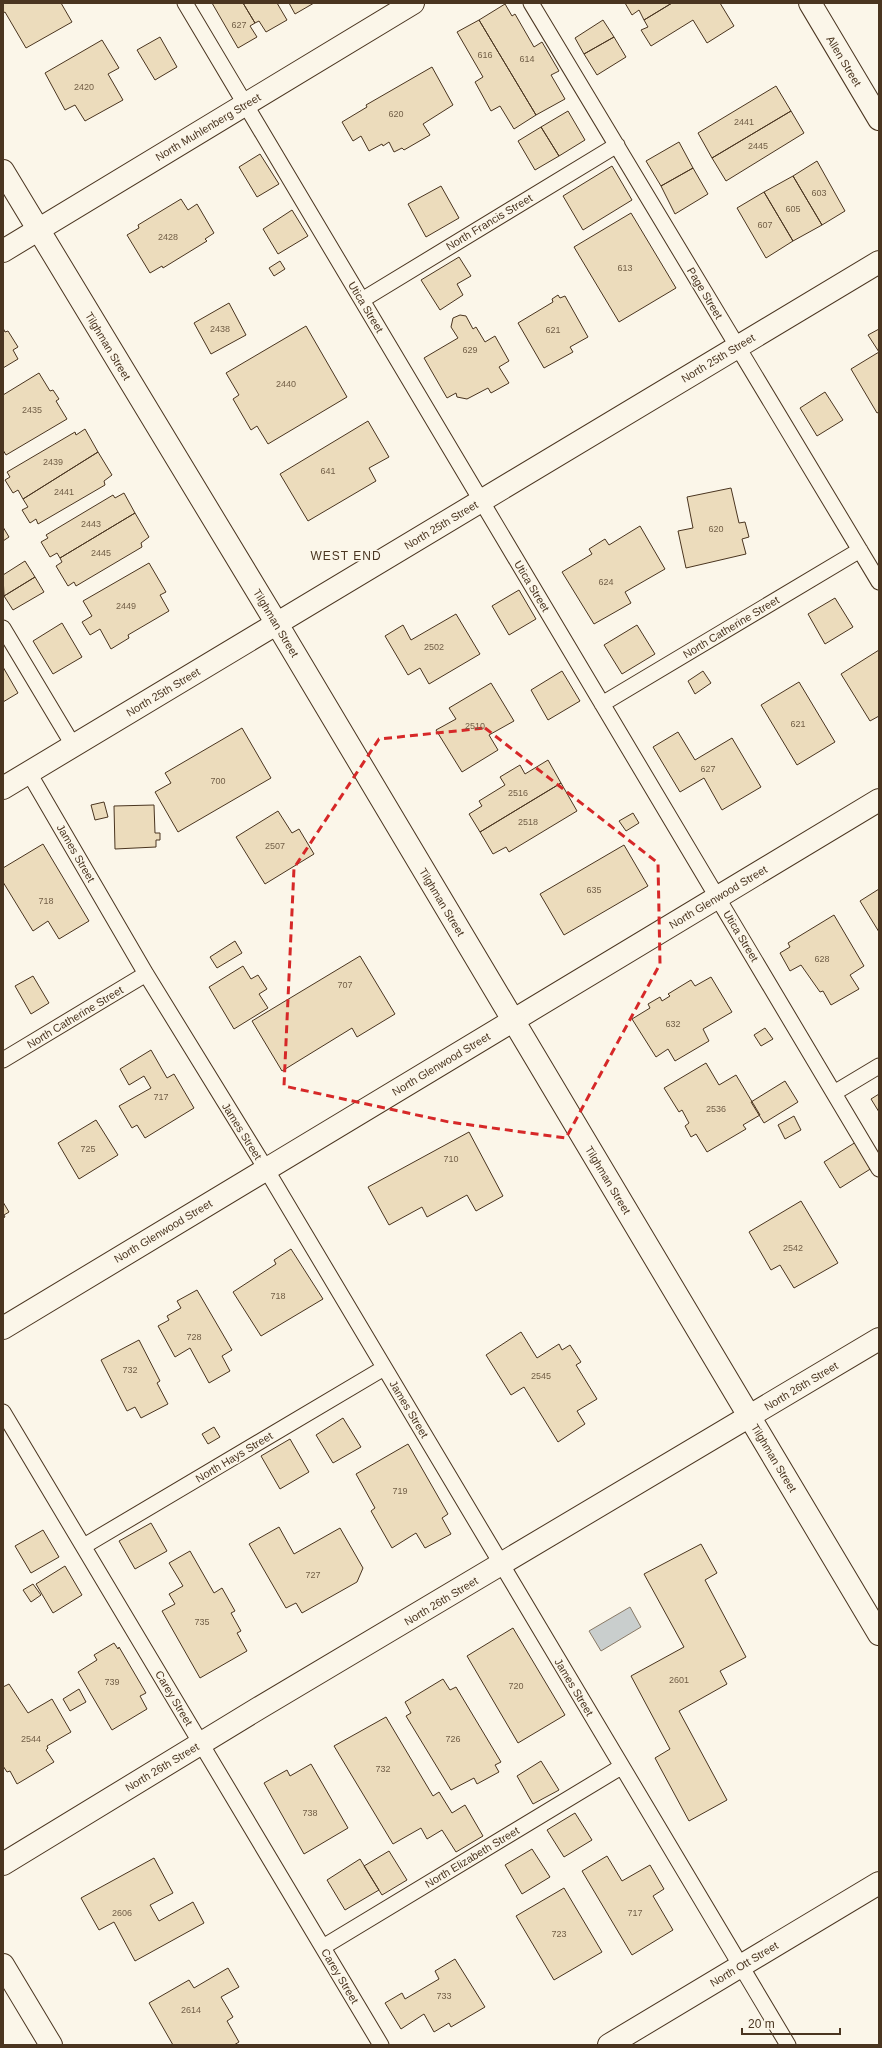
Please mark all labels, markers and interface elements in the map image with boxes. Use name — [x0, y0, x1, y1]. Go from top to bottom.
house number: 627 — [231, 20, 247, 30]
street label: Allen Street — [824, 34, 864, 88]
house number: 616 — [477, 50, 493, 60]
house number: 614 — [519, 54, 535, 64]
house number: 2420 — [74, 82, 94, 92]
street label: North Muhlenberg Street — [153, 91, 263, 163]
house number: 620 — [388, 109, 404, 119]
house number: 2441 — [734, 117, 754, 127]
house number: 2445 — [748, 141, 768, 151]
house number: 603 — [811, 188, 827, 198]
street label: North Francis Street — [444, 192, 534, 252]
house number: 605 — [785, 204, 801, 214]
house number: 607 — [757, 220, 773, 230]
house number: 2428 — [158, 232, 178, 242]
house number: 613 — [617, 263, 633, 273]
street label: Page Street — [685, 265, 725, 321]
street label: Utica Street — [346, 279, 386, 335]
street label: Tilghman Street — [83, 310, 133, 382]
house number: 2438 — [210, 324, 230, 334]
house number: 621 — [545, 325, 561, 335]
street label: North 25th Street — [679, 331, 757, 385]
house number: 629 — [462, 345, 478, 355]
house number: 2440 — [276, 379, 296, 389]
house number: 2435 — [22, 405, 42, 415]
house number: 2439 — [43, 457, 63, 467]
house number: 641 — [320, 466, 336, 476]
house number: 2441 — [54, 487, 74, 497]
street label: North 25th Street — [402, 498, 480, 552]
house number: 2443 — [81, 519, 101, 529]
house number: 620 — [708, 524, 724, 534]
house number: 2445 — [91, 548, 111, 558]
district label: WEST END — [310, 549, 382, 563]
street label: Utica Street — [512, 558, 552, 614]
house number: 624 — [598, 577, 614, 587]
street label: Tilghman Street — [251, 587, 301, 659]
street label: North Catherine Street — [681, 594, 781, 660]
house number: 2449 — [116, 601, 136, 611]
house number: 2502 — [424, 642, 444, 652]
street label: North 25th Street — [124, 665, 202, 719]
house number: 621 — [790, 719, 806, 729]
house number: 2510 — [465, 721, 485, 731]
house number: 627 — [700, 764, 716, 774]
house number: 700 — [210, 776, 226, 786]
house number: 2516 — [508, 788, 528, 798]
house number: 2518 — [518, 817, 538, 827]
street label: James Street — [55, 822, 97, 884]
house number: 2507 — [265, 841, 285, 851]
street label: North Glenwood Street — [667, 863, 769, 931]
street label: Tilghman Street — [417, 866, 467, 938]
house number: 635 — [586, 885, 602, 895]
house number: 718 — [38, 896, 54, 906]
street label: Utica Street — [721, 908, 761, 964]
house number: 628 — [814, 954, 830, 964]
house number: 707 — [337, 980, 353, 990]
street label: North Catherine Street — [25, 984, 125, 1050]
house number: 632 — [665, 1019, 681, 1029]
street label: North Glenwood Street — [390, 1030, 492, 1098]
house number: 717 — [153, 1092, 169, 1102]
street label: James Street — [220, 1100, 264, 1162]
house number: 2536 — [706, 1104, 726, 1114]
house number: 725 — [80, 1144, 96, 1154]
street label: Tilghman Street — [583, 1144, 633, 1216]
house number: 710 — [443, 1154, 459, 1164]
street label: North Glenwood Street — [112, 1197, 214, 1265]
house number: 2542 — [783, 1243, 803, 1253]
house number: 718 — [270, 1291, 286, 1301]
house number: 728 — [186, 1332, 202, 1342]
street label: North 26th Street — [762, 1359, 840, 1413]
house number: 732 — [122, 1365, 138, 1375]
house number: 2545 — [531, 1371, 551, 1381]
street label: James Street — [387, 1378, 431, 1440]
street label: Tilghman Street — [749, 1422, 799, 1494]
street label: North Hays Street — [193, 1429, 275, 1485]
house number: 719 — [392, 1486, 408, 1496]
house number: 727 — [305, 1570, 321, 1580]
street label: North 26th Street — [402, 1574, 480, 1628]
house number: 735 — [194, 1617, 210, 1627]
street label: James Street — [552, 1656, 596, 1718]
street label: Carey Street — [153, 1668, 195, 1728]
house number: 2601 — [669, 1675, 689, 1685]
house number: 739 — [104, 1677, 120, 1687]
house number: 720 — [508, 1681, 524, 1691]
house number: 2544 — [21, 1734, 41, 1744]
house number: 726 — [445, 1734, 461, 1744]
street label: North 26th Street — [123, 1740, 201, 1794]
house number: 732 — [375, 1764, 391, 1774]
house number: 738 — [302, 1808, 318, 1818]
street label: North Elizabeth Street — [423, 1824, 521, 1890]
house number: 2606 — [112, 1908, 132, 1918]
house number: 717 — [627, 1908, 643, 1918]
house number: 723 — [551, 1929, 567, 1939]
street label: North Ott Street — [708, 1939, 780, 1989]
street label: Carey Street — [319, 1946, 361, 2006]
house number: 733 — [436, 1991, 452, 2001]
house number: 2614 — [181, 2005, 201, 2015]
scale bar — [742, 2010, 840, 2036]
text: 20 m — [748, 2017, 775, 2031]

